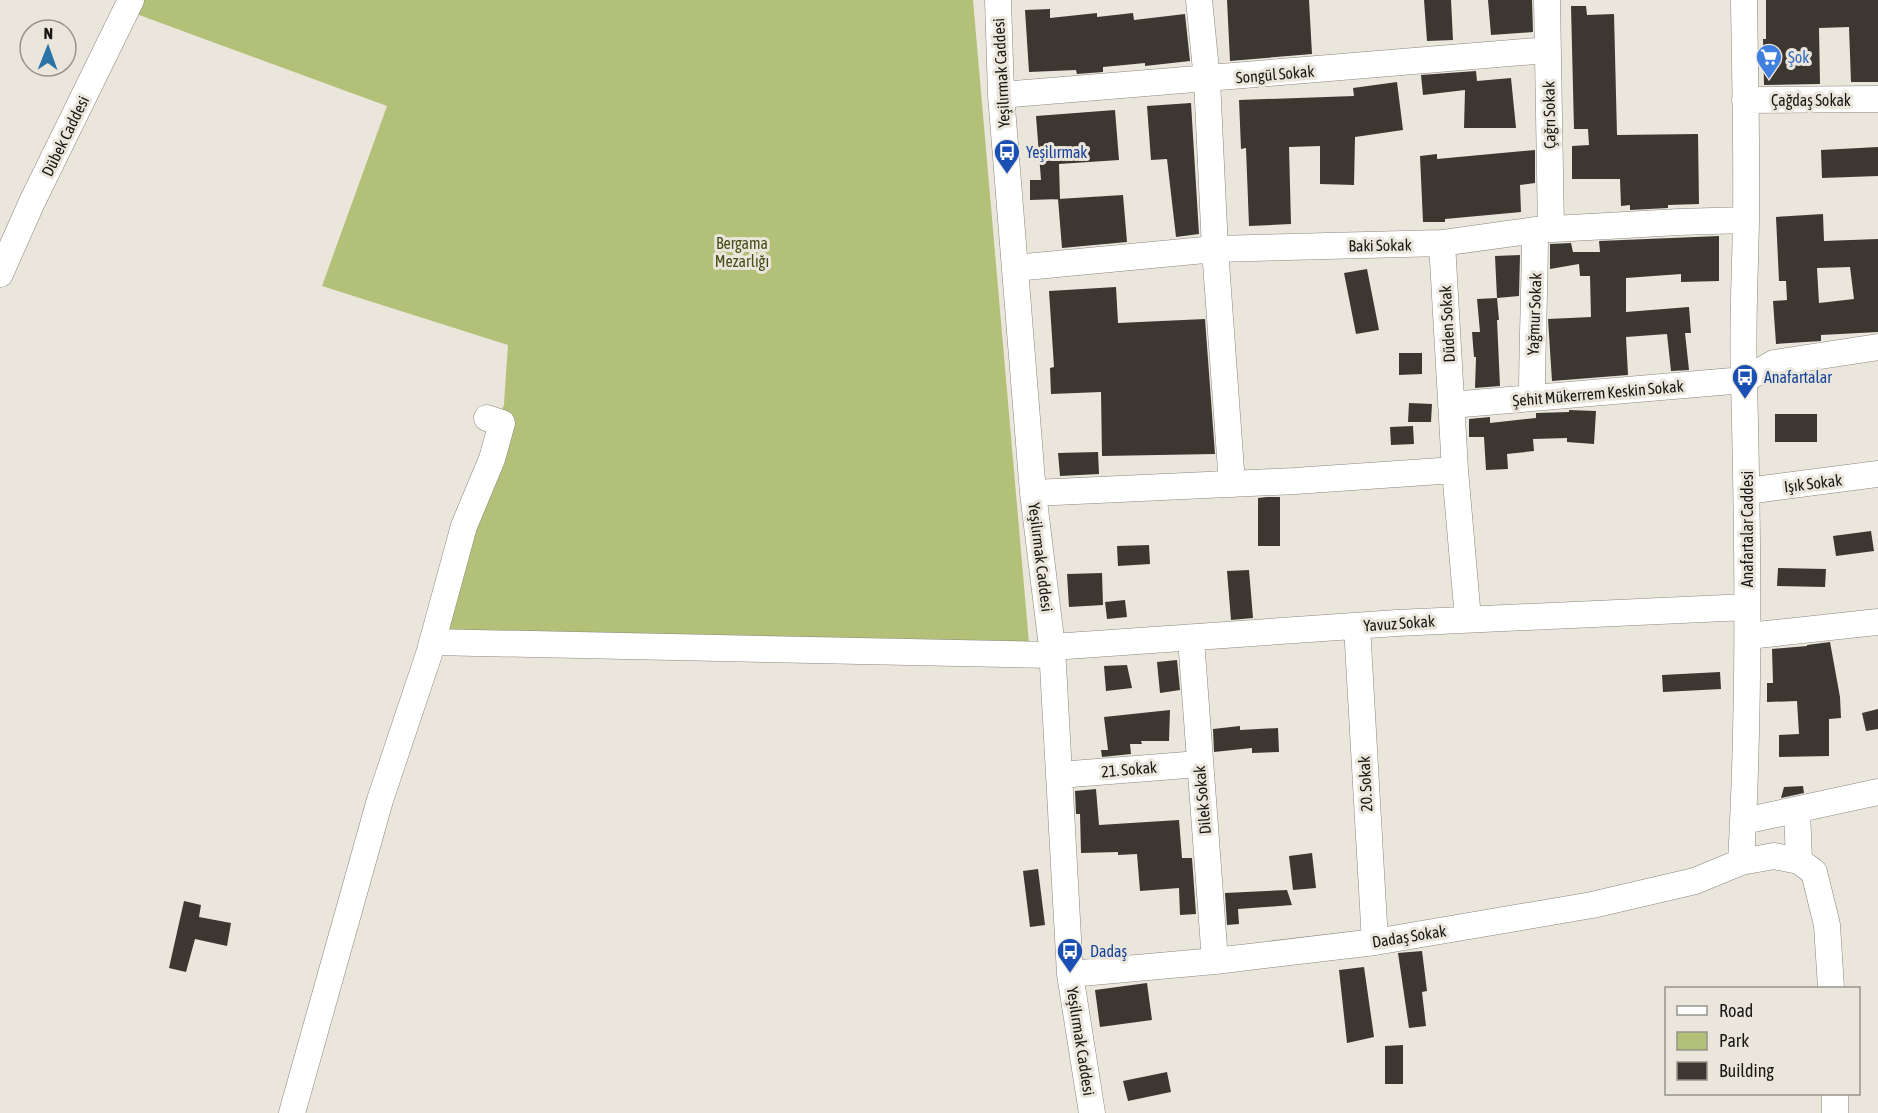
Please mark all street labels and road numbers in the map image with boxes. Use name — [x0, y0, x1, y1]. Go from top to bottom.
street label: Yeşilırmak Caddesi — [989, 18, 1014, 128]
street label: Songül Sokak — [1235, 62, 1315, 87]
street label: Çağrı Sokak — [1539, 81, 1560, 149]
street label: Çağdaş Sokak — [1771, 91, 1851, 110]
street label: Dübek Caddesi — [38, 93, 92, 179]
street label: Baki Sokak — [1348, 235, 1412, 255]
street label: Yağmur Sokak — [1524, 273, 1545, 356]
street label: Düden Sokak — [1436, 285, 1458, 363]
street label: Şehit Mükerrem Keskin Sokak — [1512, 377, 1684, 410]
street label: Anafartalar Caddesi — [1738, 471, 1756, 587]
street label: Işık Sokak — [1783, 471, 1843, 496]
street label: Yeşilırmak Caddesi — [1024, 501, 1057, 613]
street label: Yavuz Sokak — [1363, 612, 1435, 634]
street label: 20. Sokak — [1355, 756, 1375, 812]
street label: 21. Sokak — [1100, 758, 1158, 780]
street label: Dilek Sokak — [1190, 765, 1214, 835]
street label: Dadaş Sokak — [1371, 921, 1448, 952]
street label: Yeşilırmak Caddesi — [1063, 985, 1098, 1097]

